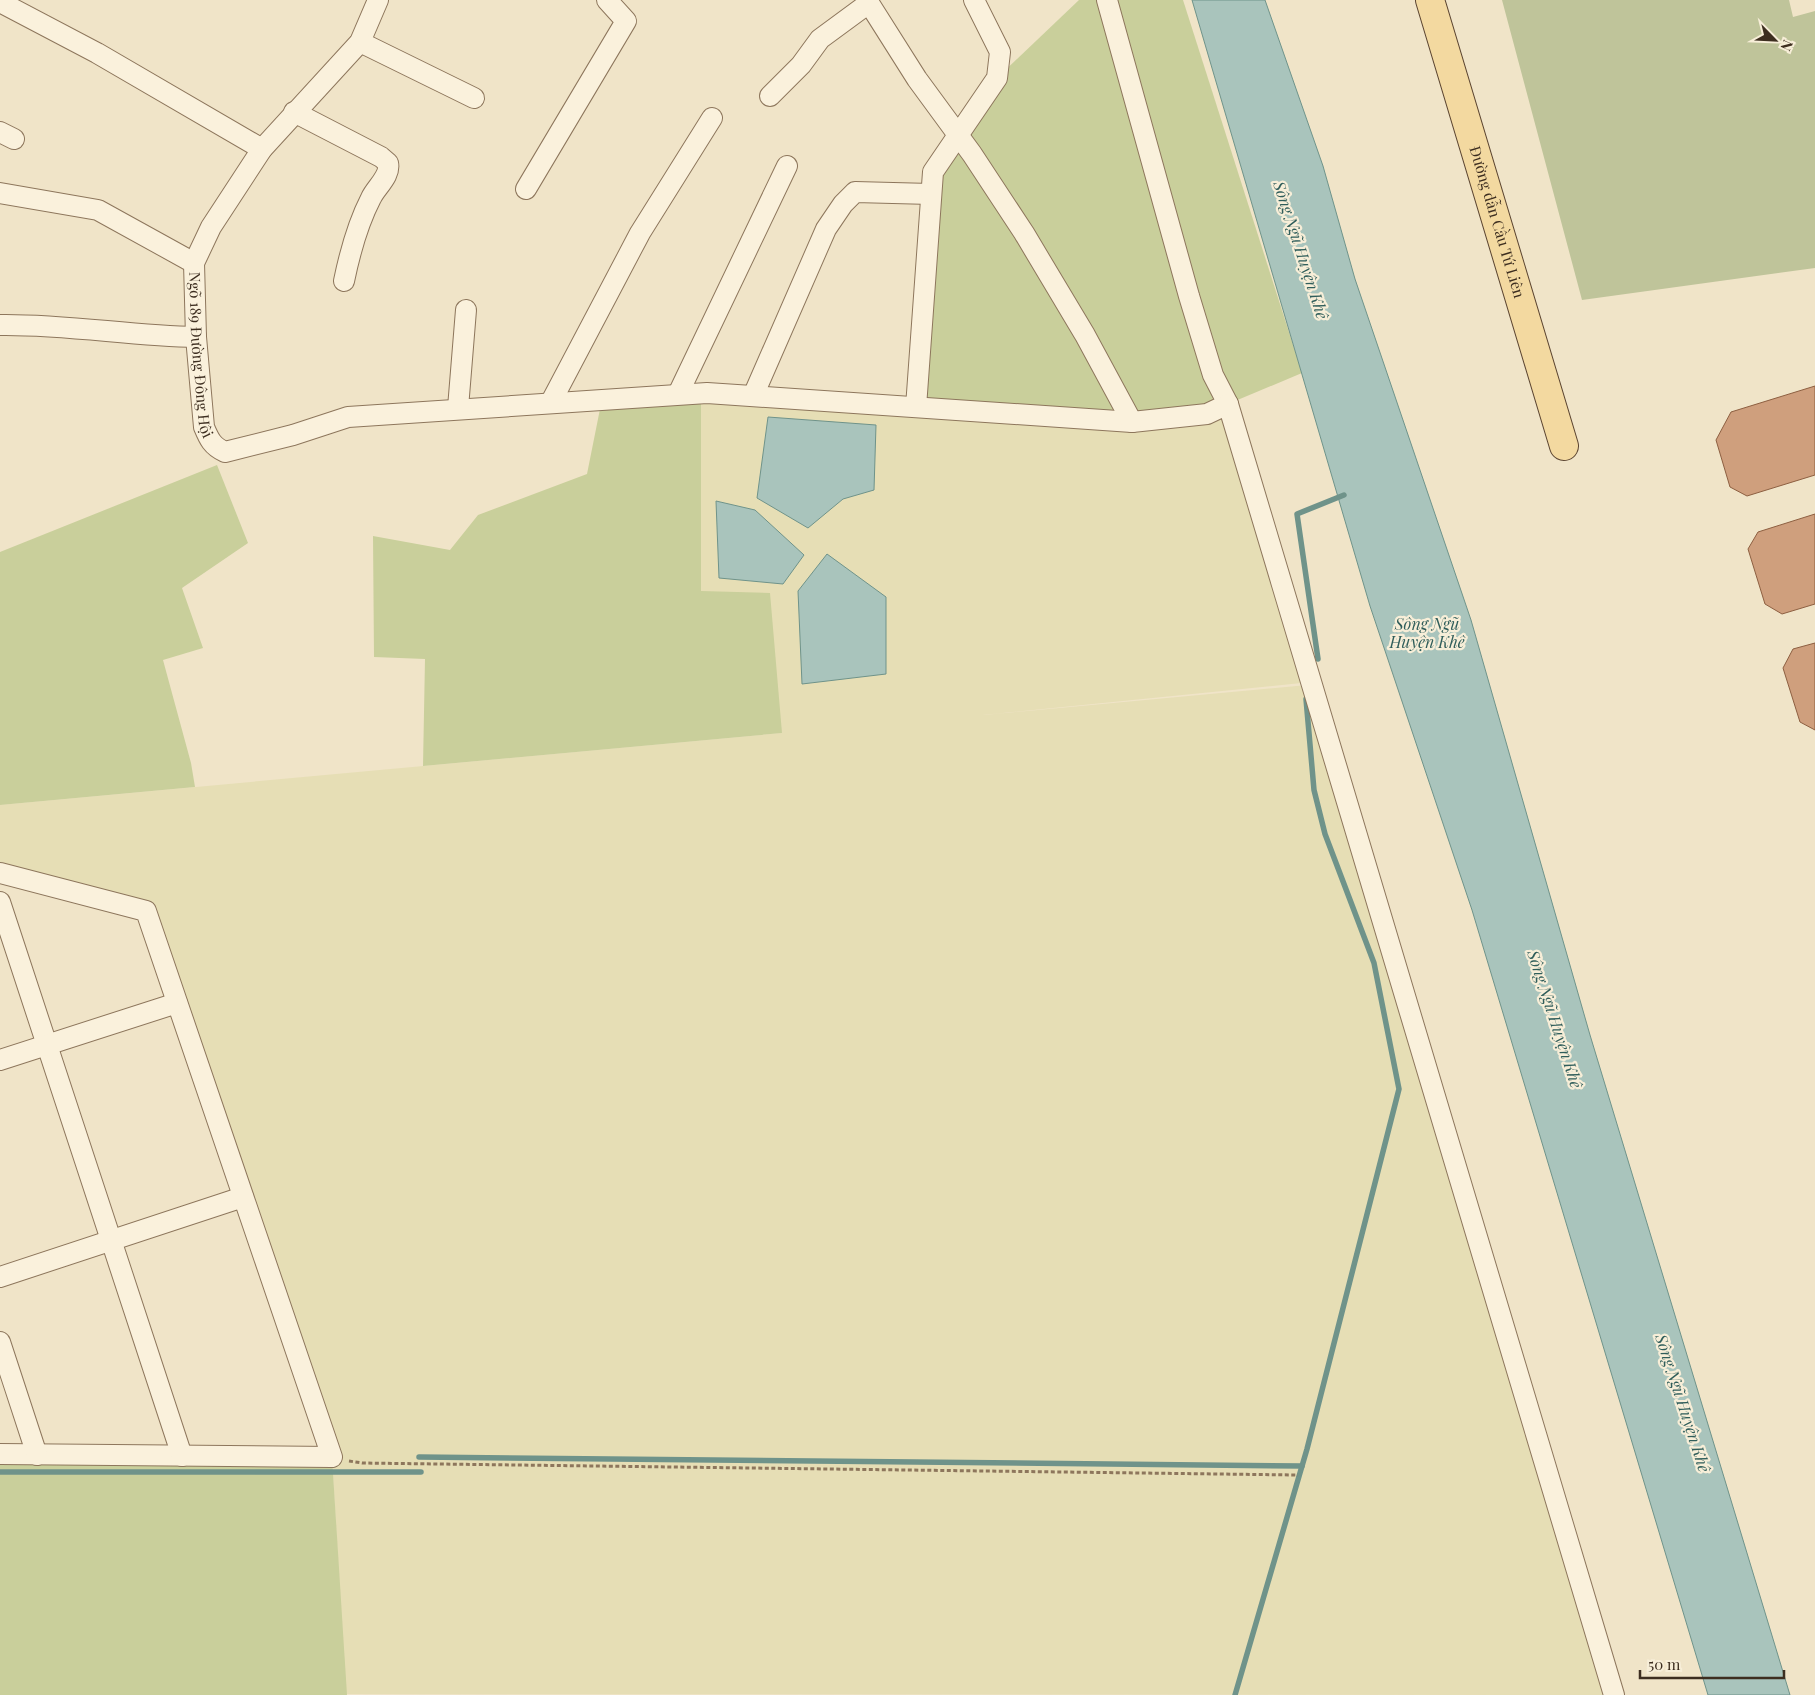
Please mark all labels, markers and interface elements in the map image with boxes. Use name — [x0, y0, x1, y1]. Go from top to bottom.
north arrow — [1750, 15, 1800, 65]
text: N — [1777, 37, 1798, 54]
street label: Đường dẫn Cầu Tứ Liên — [1465, 144, 1530, 300]
water label: Sông Ngũ Huyện Khê — [1269, 177, 1334, 322]
street label: Ngõ 189 Đường Đông Hội — [185, 272, 219, 442]
water label: Sông Ngũ Huyện Khê — [1388, 613, 1466, 652]
water label: Sông Ngũ Huyện Khê — [1523, 946, 1588, 1091]
water label: Sông Ngũ Huyện Khê — [1651, 1330, 1716, 1475]
scale bar — [1640, 1648, 1784, 1680]
text: 50 m — [1648, 1654, 1681, 1674]

